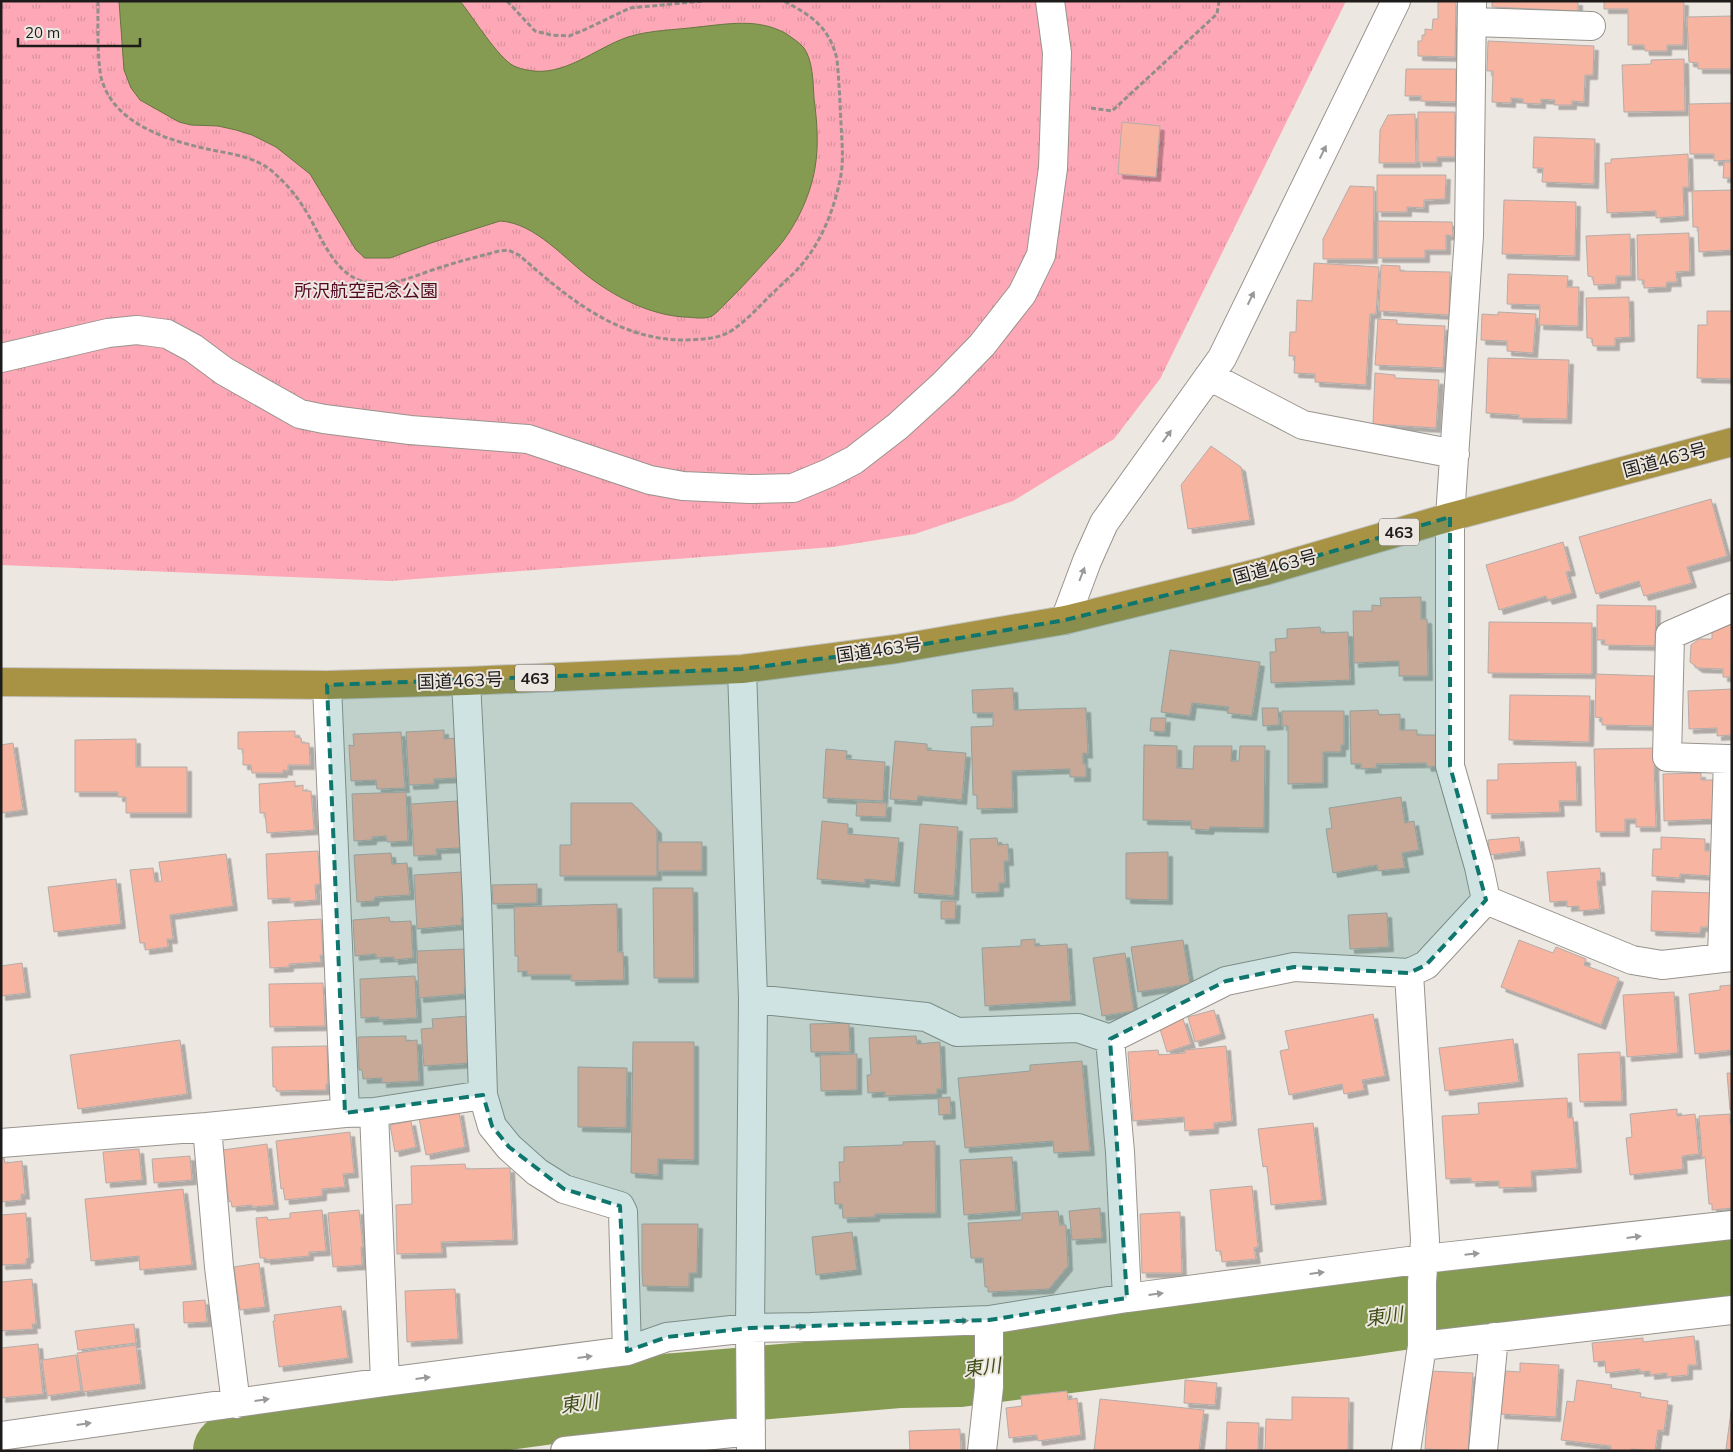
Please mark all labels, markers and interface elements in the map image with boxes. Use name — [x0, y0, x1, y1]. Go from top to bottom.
scale bar — [18, 15, 140, 47]
text: 20 m — [25, 23, 60, 42]
one-way arrow — [1319, 145, 1327, 159]
park label: 所沢航空記念公園 — [294, 279, 438, 302]
one-way arrow — [1248, 291, 1256, 305]
one-way arrow — [1161, 430, 1172, 443]
street label: 国道463号 — [1620, 437, 1710, 482]
road number: 463 — [1379, 518, 1419, 546]
street label: 国道463号 — [1230, 544, 1320, 589]
one-way arrow — [1078, 566, 1086, 581]
street label: 国道463号 — [835, 632, 923, 667]
road number: 463 — [515, 664, 555, 691]
street label: 国道463号 — [416, 667, 504, 694]
one-way arrow — [1626, 1232, 1642, 1240]
one-way arrow — [1465, 1250, 1481, 1258]
one-way arrow — [1310, 1269, 1326, 1277]
one-way arrow — [1149, 1290, 1165, 1298]
water label: 東川 — [1364, 1301, 1406, 1331]
one-way arrow — [953, 1317, 969, 1325]
one-way arrow — [791, 1323, 807, 1331]
one-way arrow — [577, 1353, 593, 1361]
water label: 東川 — [962, 1353, 1004, 1381]
one-way arrow — [416, 1373, 432, 1381]
water label: 東川 — [559, 1388, 601, 1418]
one-way arrow — [255, 1396, 271, 1404]
one-way arrow — [76, 1420, 92, 1428]

